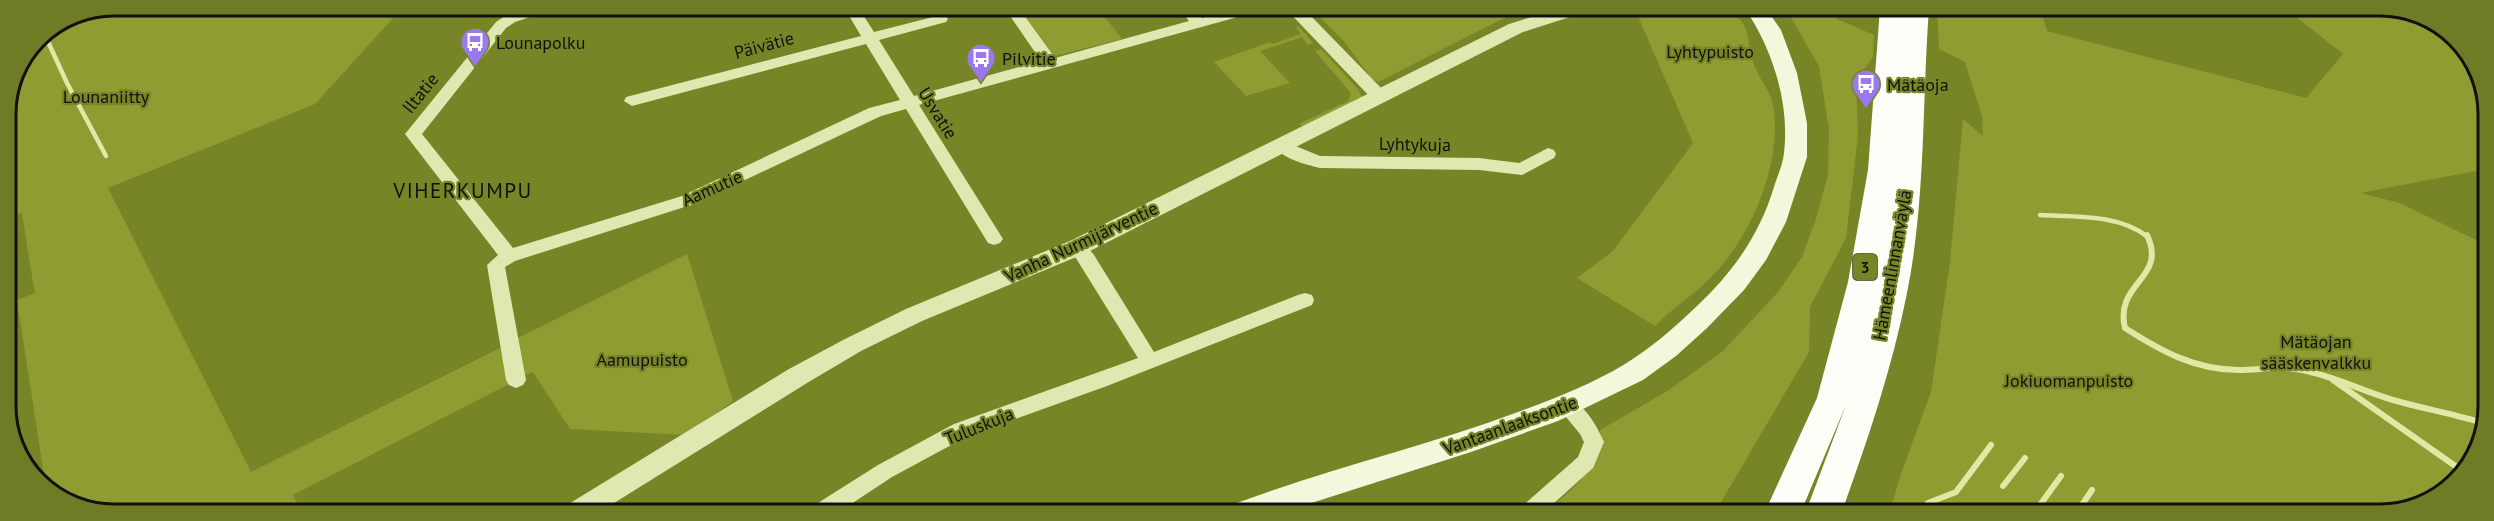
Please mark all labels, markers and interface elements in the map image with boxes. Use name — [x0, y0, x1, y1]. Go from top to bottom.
bus stop icon: Lounapolku — [459, 26, 491, 68]
street label: Päivätie — [732, 26, 796, 64]
place label: Lounapolku — [496, 31, 585, 54]
park label: Lyhtypuisto — [1666, 40, 1754, 63]
bus stop icon: Pilvitie — [965, 42, 997, 84]
place label: Pilvitie — [1002, 47, 1056, 70]
street label: Iltatie — [397, 68, 443, 118]
bus stop icon: Mätäoja — [1850, 68, 1882, 110]
place label: Mätäoja — [1887, 73, 1949, 96]
street label: Usvatie — [913, 83, 963, 143]
park label: Lounaniitty — [63, 85, 150, 108]
street label: Lyhtykuja — [1379, 132, 1451, 156]
street label: Aamutie — [678, 165, 746, 211]
district label: VIHERKUMPU — [392, 177, 533, 204]
street label: Hämeenlinnanväylä — [1867, 188, 1917, 342]
street label: Vanha Nurmijärventie — [1000, 196, 1161, 288]
road number: 3 — [1853, 254, 1877, 280]
park label: Mätäojan sääskenvalkku — [2261, 330, 2371, 374]
park label: Aamupuisto — [596, 348, 688, 371]
park label: Jokiuomanpuisto — [2004, 369, 2133, 392]
street label: Vantaanlaaksontie — [1439, 390, 1580, 460]
street label: Tuluskuja — [941, 402, 1017, 450]

